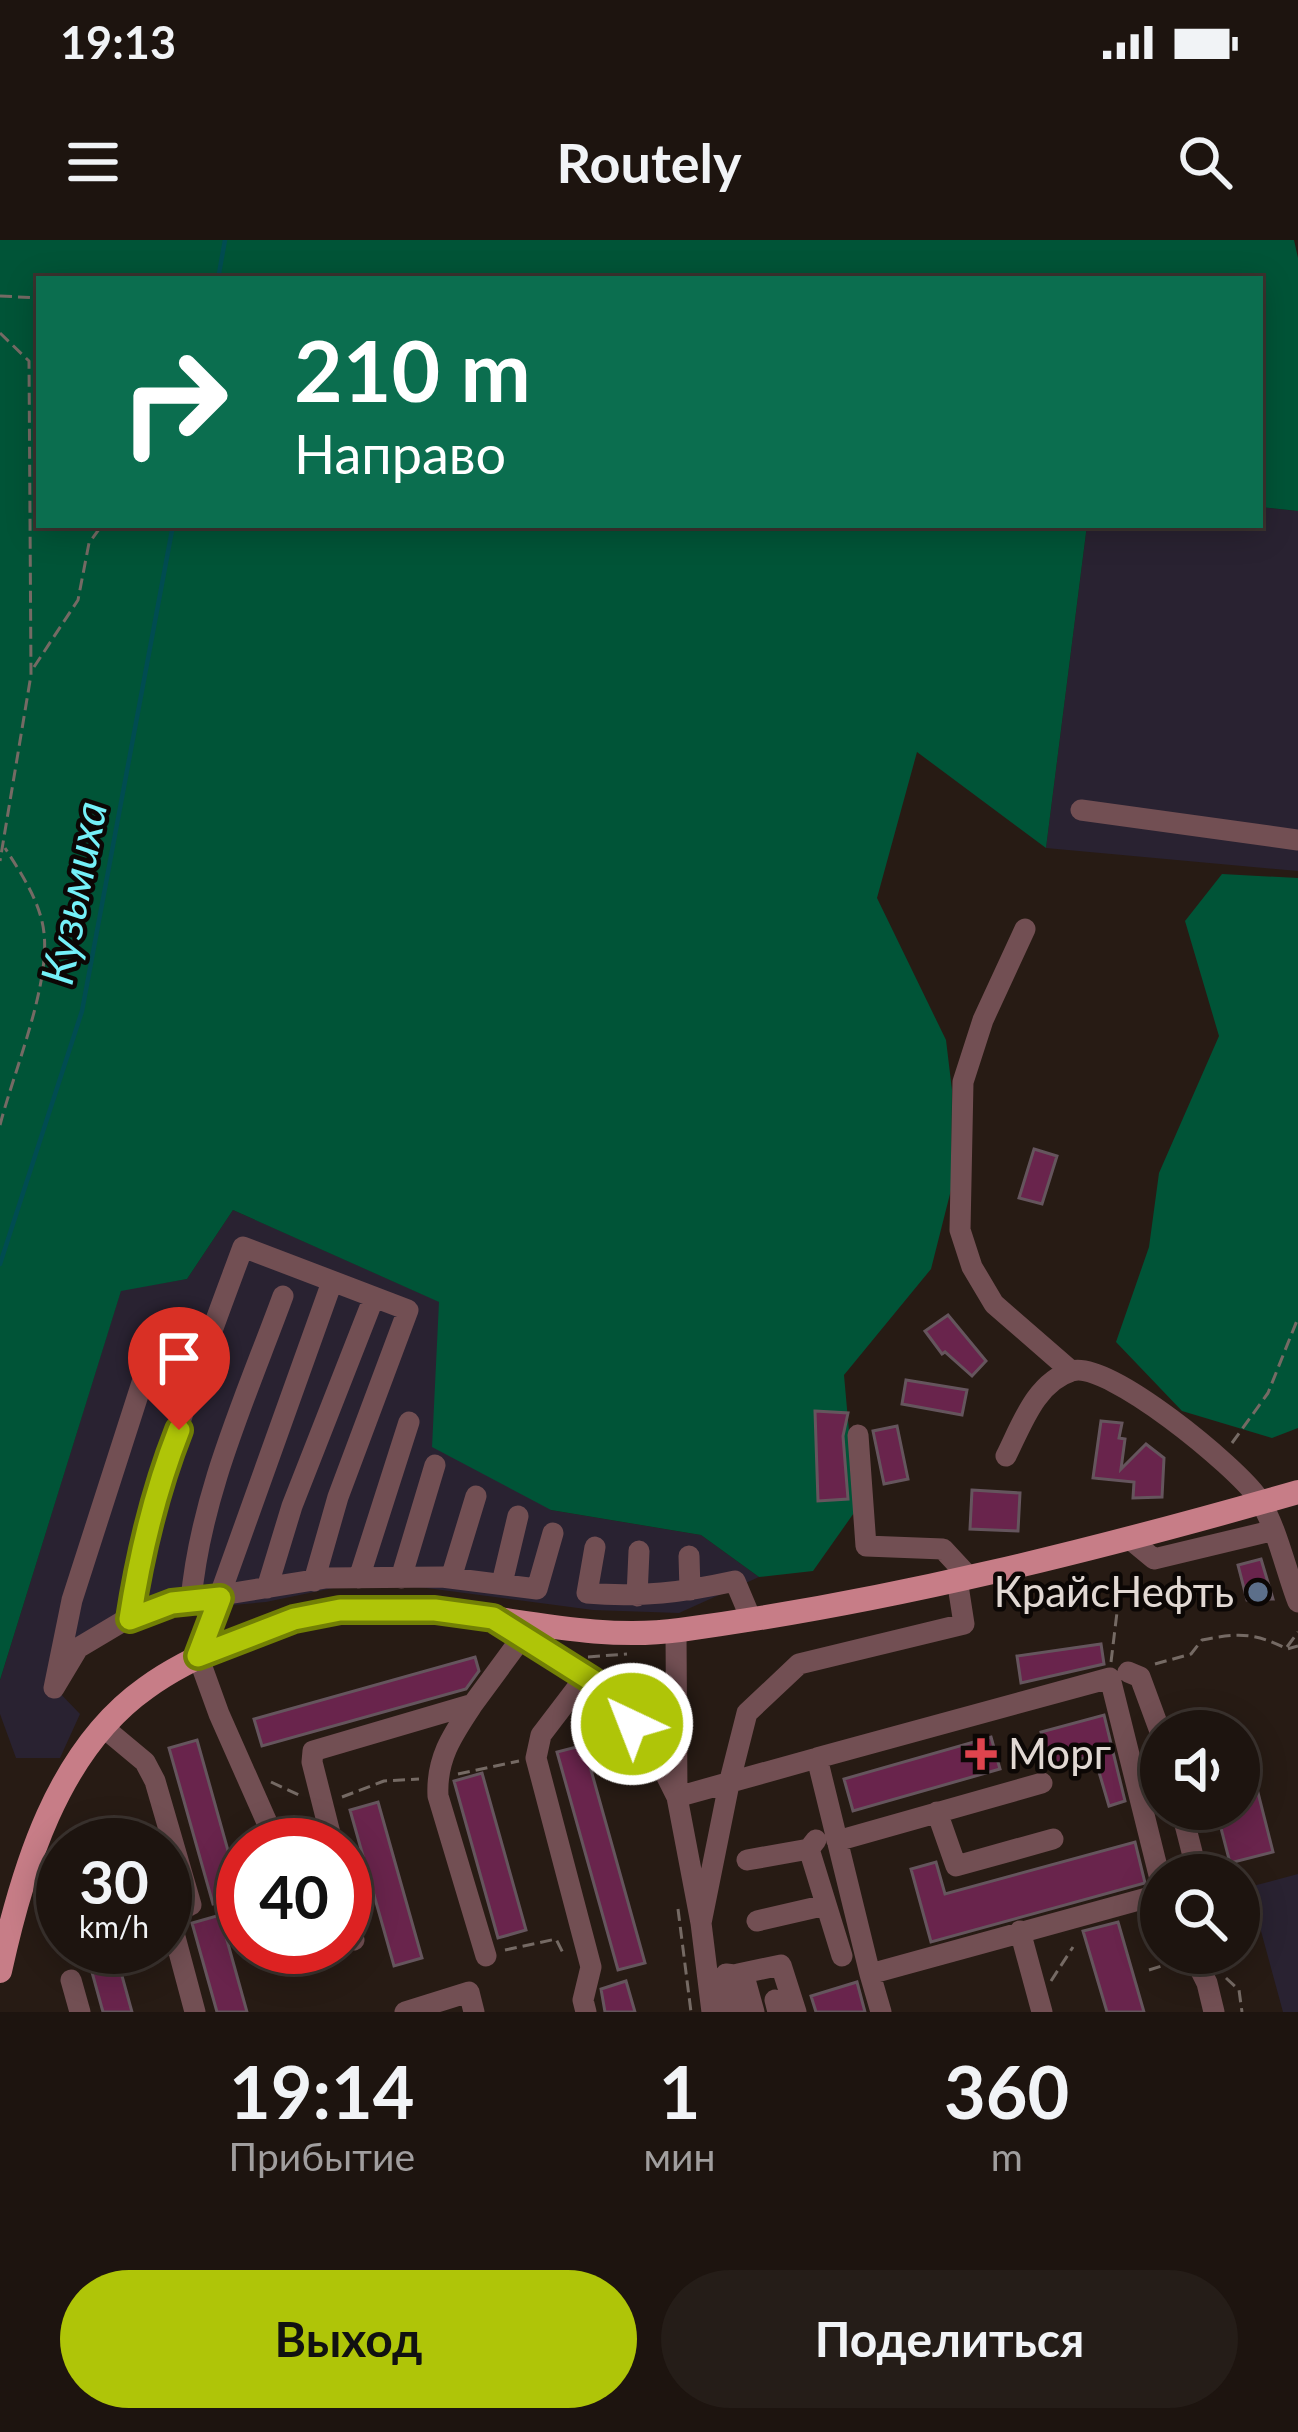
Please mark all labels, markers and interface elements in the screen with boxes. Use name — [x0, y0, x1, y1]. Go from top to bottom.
text: 19:13 — [60, 15, 176, 69]
icon: menu — [60, 129, 126, 195]
icon: search — [1172, 129, 1238, 195]
text: Routely — [556, 130, 742, 195]
text: 210 m — [294, 319, 531, 420]
icon: right — [96, 324, 252, 480]
text: Направо — [294, 421, 506, 486]
water label: Кузьмиха — [29, 797, 117, 989]
pin — [128, 1307, 230, 1430]
icon: arrive — [146, 1325, 212, 1391]
place label: КрайсНефть — [994, 1566, 1234, 1616]
marker: КрайсНефть — [1245, 1579, 1271, 1605]
position arrow — [569, 1661, 695, 1787]
map controls — [1140, 1710, 1260, 1974]
button: sound — [1140, 1710, 1260, 1830]
place label: Морг — [1008, 1728, 1111, 1778]
marker: Морг — [965, 1738, 997, 1770]
speed limit sign: 40 — [216, 1818, 372, 1974]
text: 30 — [79, 1845, 149, 1917]
button: search — [1140, 1854, 1260, 1974]
text: km/h — [79, 1908, 149, 1944]
text: 19:14 — [229, 2048, 415, 2134]
text: 1 — [659, 2048, 700, 2134]
text: 360 — [944, 2048, 1069, 2134]
text: Прибытие — [229, 2133, 415, 2179]
text: мин — [644, 2133, 716, 2179]
text: m — [991, 2133, 1023, 2179]
button: Выход — [60, 2270, 637, 2408]
button: Поделиться — [661, 2270, 1238, 2408]

